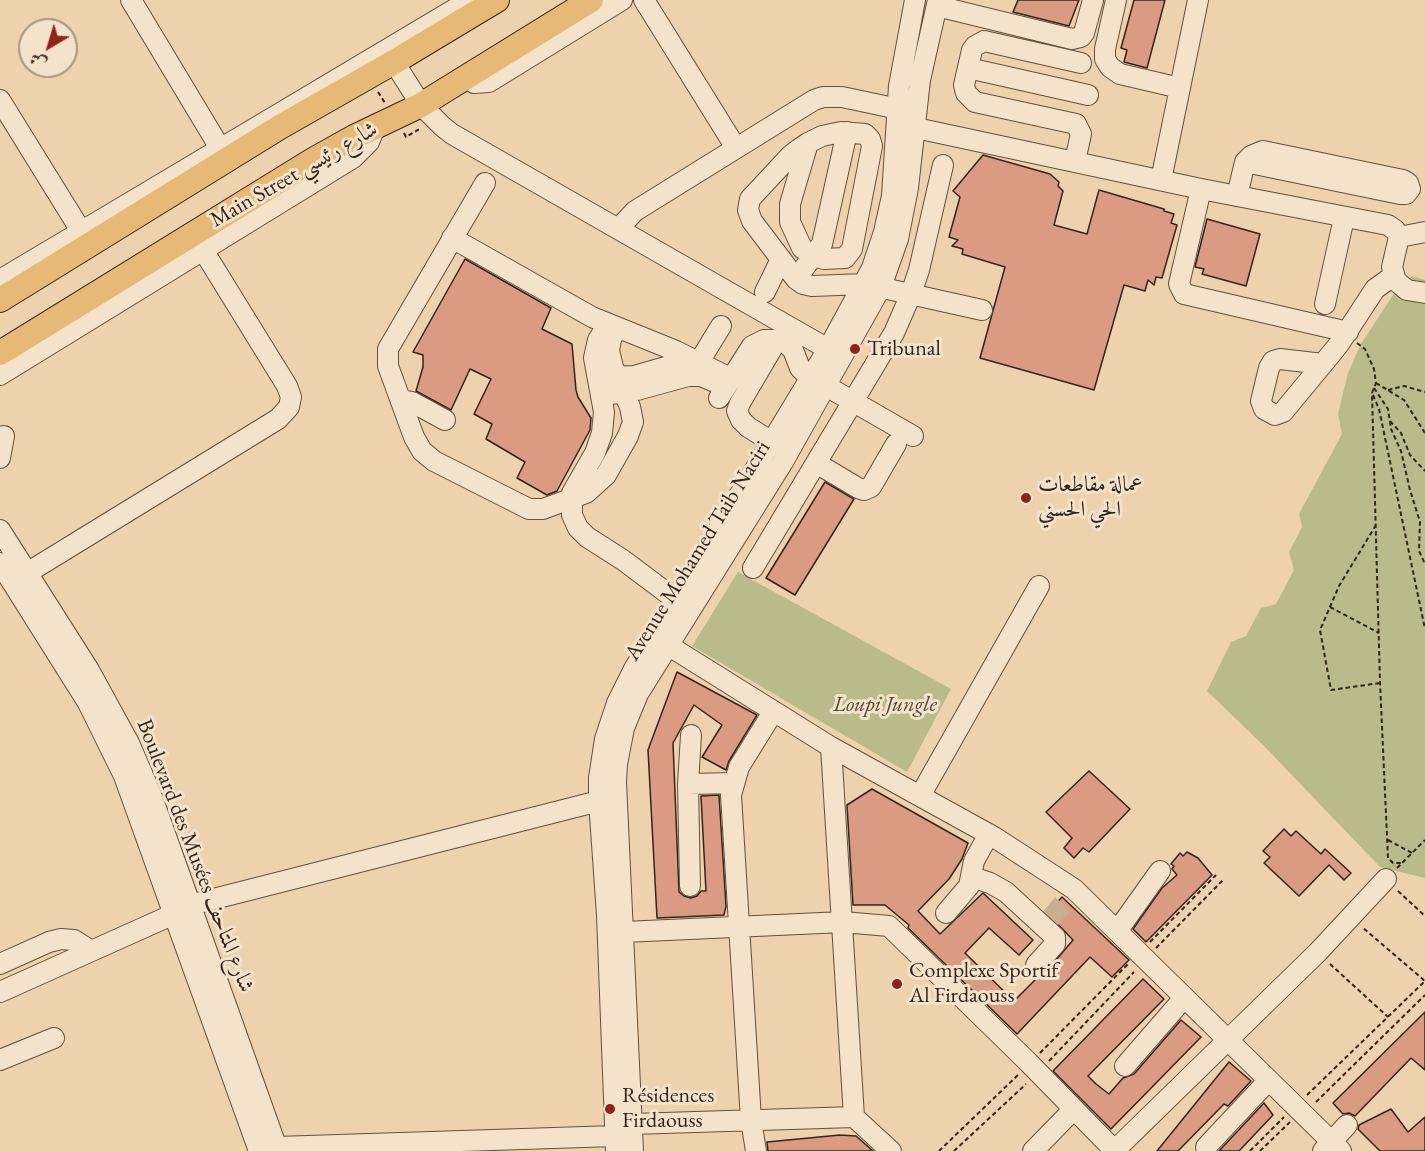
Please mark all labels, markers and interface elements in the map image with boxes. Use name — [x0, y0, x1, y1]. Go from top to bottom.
north arrow — [18, 18, 78, 78]
text: ش — [25, 48, 51, 74]
street label: Main Street شارع رئيسي — [206, 116, 382, 234]
place label: Tribunal — [867, 336, 941, 362]
marker: Tribunal — [848, 342, 862, 356]
street label: Avenue Mohamed Taib Naciri — [619, 436, 777, 666]
place label: عمالة مقاطعات الحي الحسني — [1038, 472, 1143, 524]
marker: عمالة مقاطعات الحي الحسني — [1019, 491, 1033, 505]
park label: Loupi Jungle — [833, 692, 937, 718]
street label: Boulevard des Musées شارع المتاحف — [131, 716, 259, 996]
place label: Complexe Sportif Al Firdaouss — [909, 958, 1058, 1010]
marker: Complexe Sportif Al Firdaouss — [890, 977, 904, 991]
place label: Résidences Firdaouss — [622, 1083, 714, 1134]
marker: Résidences Firdaouss — [603, 1102, 617, 1116]

